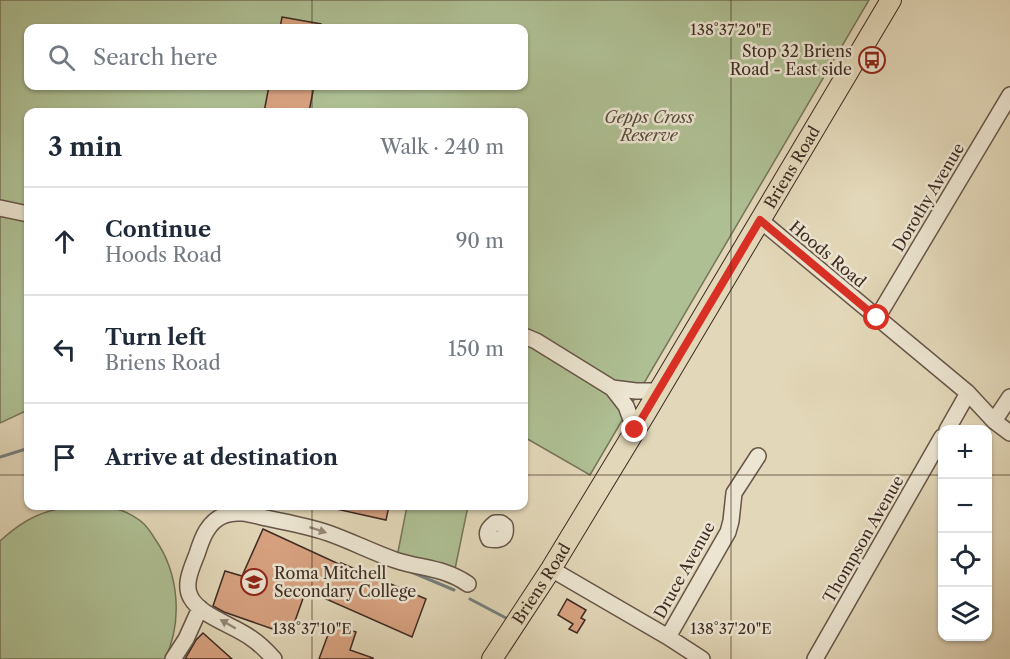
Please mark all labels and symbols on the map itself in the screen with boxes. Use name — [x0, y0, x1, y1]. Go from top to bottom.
text: 138°37'20"E — [690, 20, 772, 39]
place label: Stop 32 Briens Road - East side — [730, 41, 852, 79]
bus stop icon: Stop 32 Briens Road - East side — [857, 45, 887, 75]
park label: Gepps Cross Reserve — [604, 107, 694, 145]
street label: Briens Road — [759, 122, 824, 212]
street label: Dorothy Avenue — [888, 139, 968, 255]
street label: Hoods Road — [786, 216, 870, 292]
route start — [863, 304, 889, 330]
route end — [621, 416, 647, 442]
street label: Thompson Avenue — [818, 472, 908, 606]
street label: Druce Avenue — [649, 518, 719, 622]
one-way arrow — [309, 526, 327, 535]
street label: Briens Road — [508, 539, 575, 628]
place label: Roma Mitchell Secondary College — [274, 563, 416, 601]
school or university icon: Roma Mitchell Secondary College — [239, 567, 269, 597]
one-way arrow — [220, 619, 236, 630]
text: 138°37'10"E — [272, 619, 352, 638]
text: 138°37'20"E — [690, 619, 772, 638]

